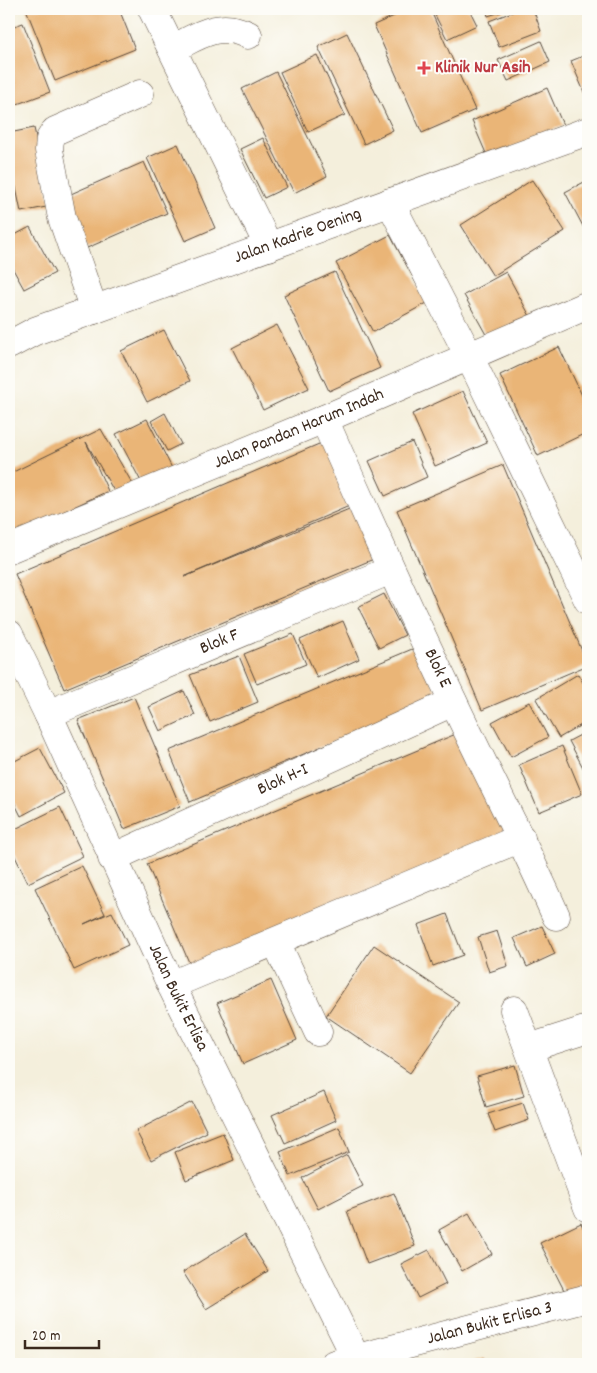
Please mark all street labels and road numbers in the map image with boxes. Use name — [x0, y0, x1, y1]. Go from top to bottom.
street label: Jalan Kadrie Oening — [231, 201, 365, 270]
street label: Jalan Pandan Harum Indah — [210, 382, 388, 476]
street label: Blok F — [196, 623, 243, 661]
street label: Blok E — [417, 645, 457, 692]
street label: Blok H-I — [254, 757, 313, 802]
street label: Jalan Bukit Erlisa — [141, 940, 215, 1056]
street label: Jalan Bukit Erlisa 3 — [424, 1295, 555, 1352]

